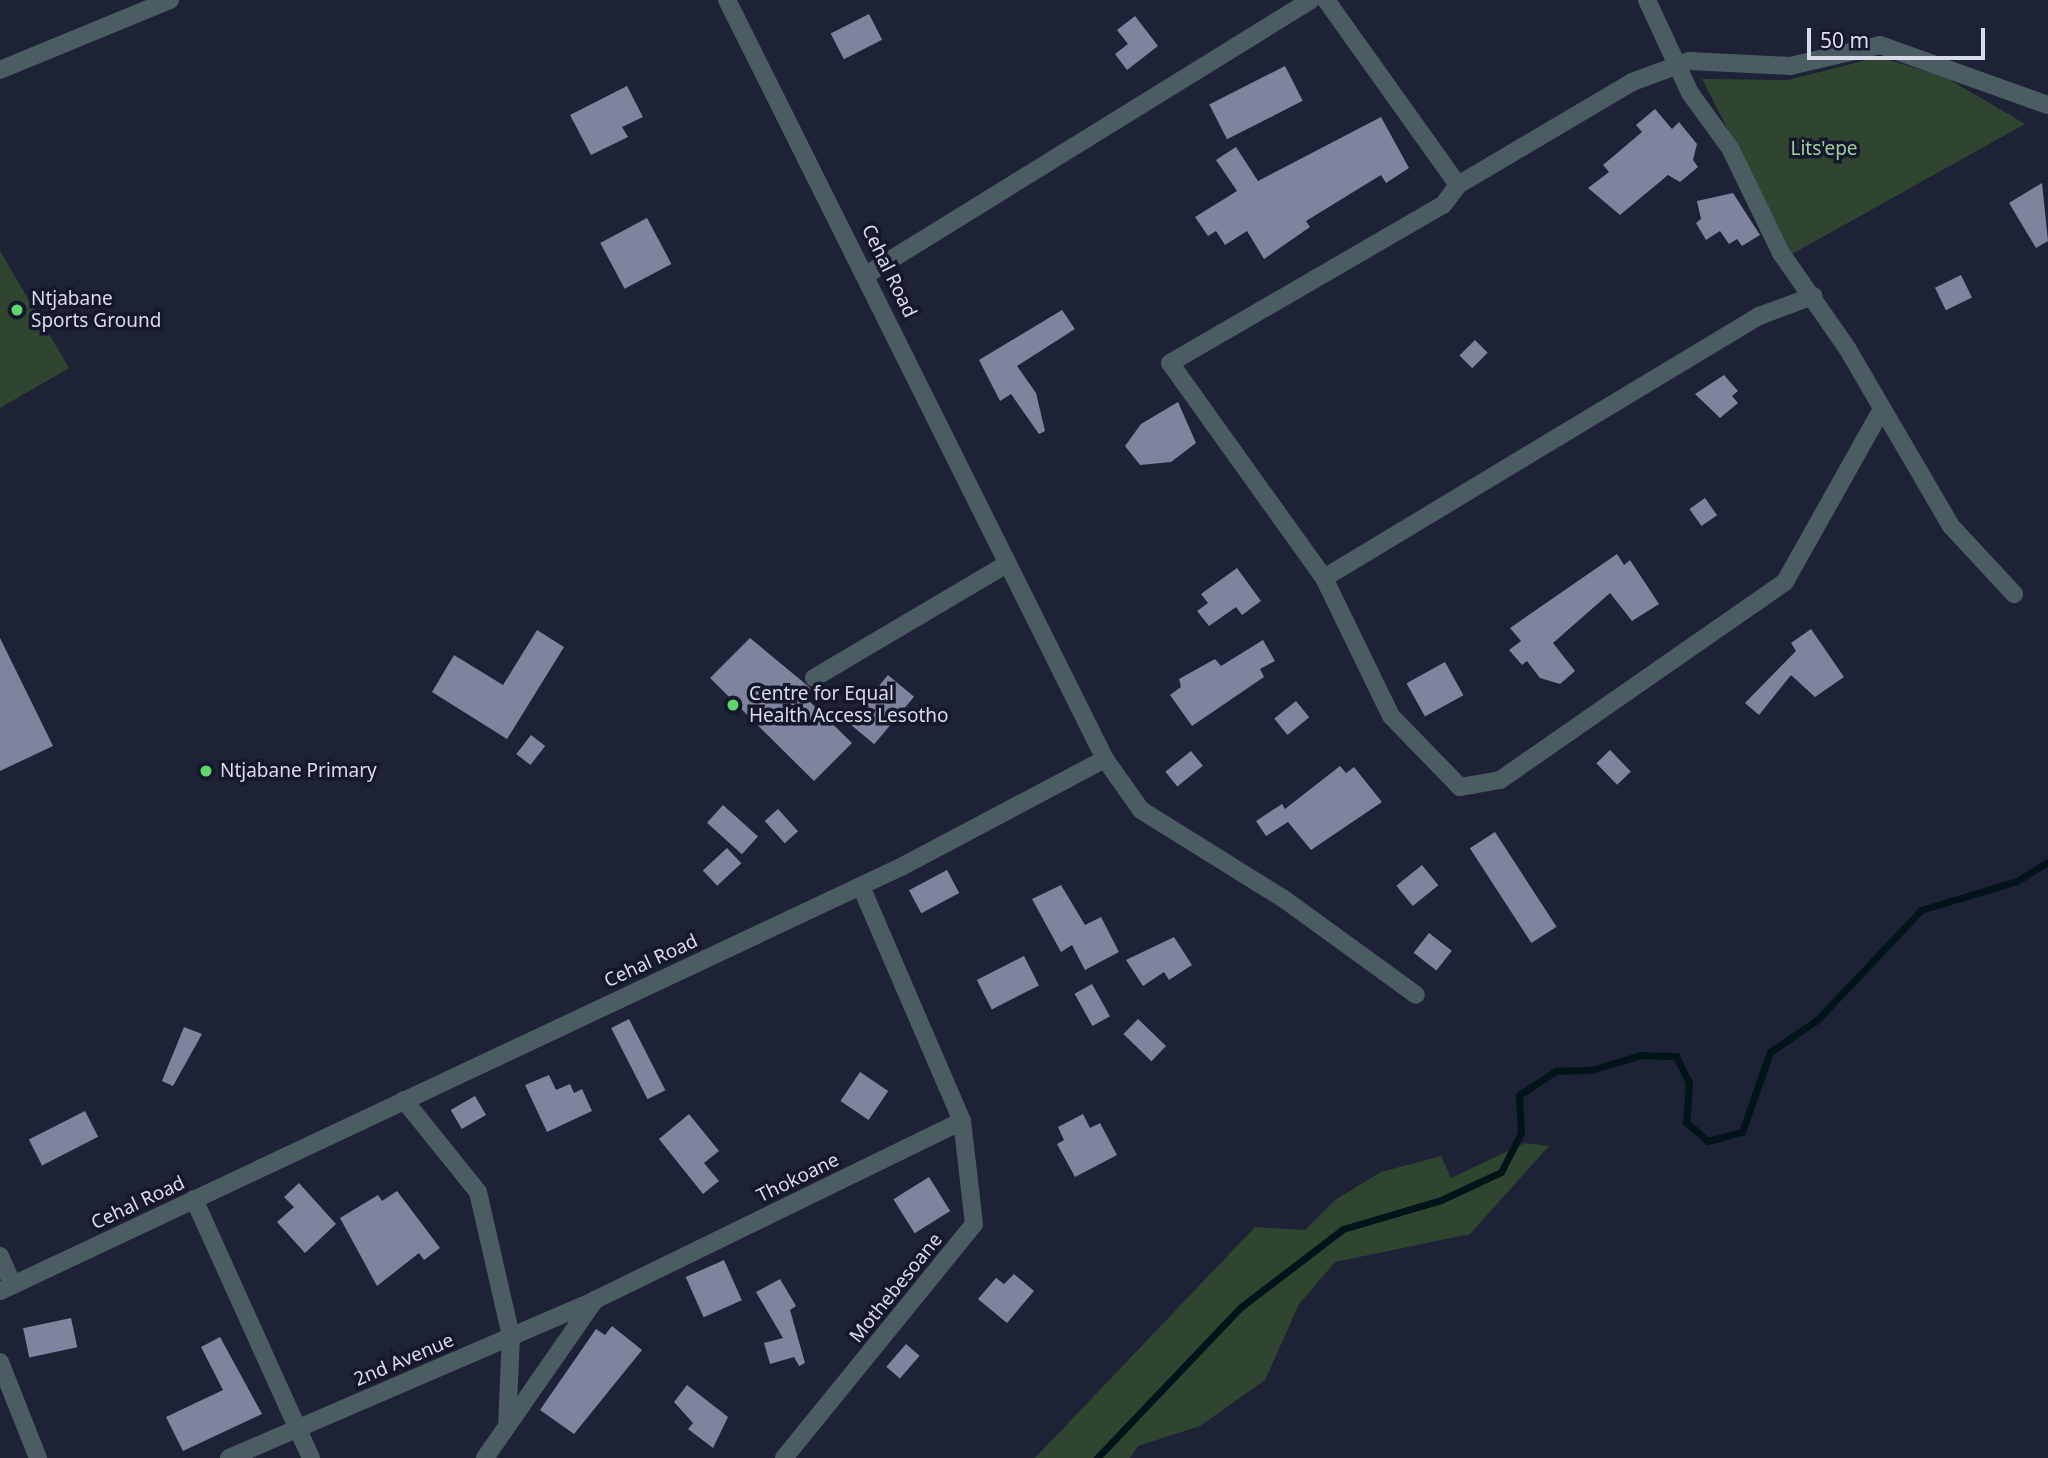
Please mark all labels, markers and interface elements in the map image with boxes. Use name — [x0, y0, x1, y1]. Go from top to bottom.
scale bar — [1810, 14, 1988, 58]
text: 50 m — [1820, 26, 1869, 54]
park label: Lits'epe — [1790, 138, 1858, 160]
street label: Cehal Road — [857, 221, 921, 321]
place label: Ntjabane Sports Ground — [31, 288, 161, 332]
marker: Ntjabane Sports Ground — [9, 302, 25, 318]
place label: Centre for Equal Health Access Lesotho — [749, 683, 948, 727]
marker: Centre for Equal Health Access Lesotho — [723, 695, 743, 715]
place label: Ntjabane Primary — [220, 760, 377, 782]
marker: Ntjabane Primary — [198, 763, 214, 779]
street label: Cehal Road — [601, 929, 701, 993]
street label: Thokoane — [753, 1148, 843, 1208]
street label: Cehal Road — [88, 1171, 188, 1235]
street label: Mothebesoane — [845, 1229, 947, 1347]
street label: 2nd Avenue — [351, 1329, 457, 1391]

